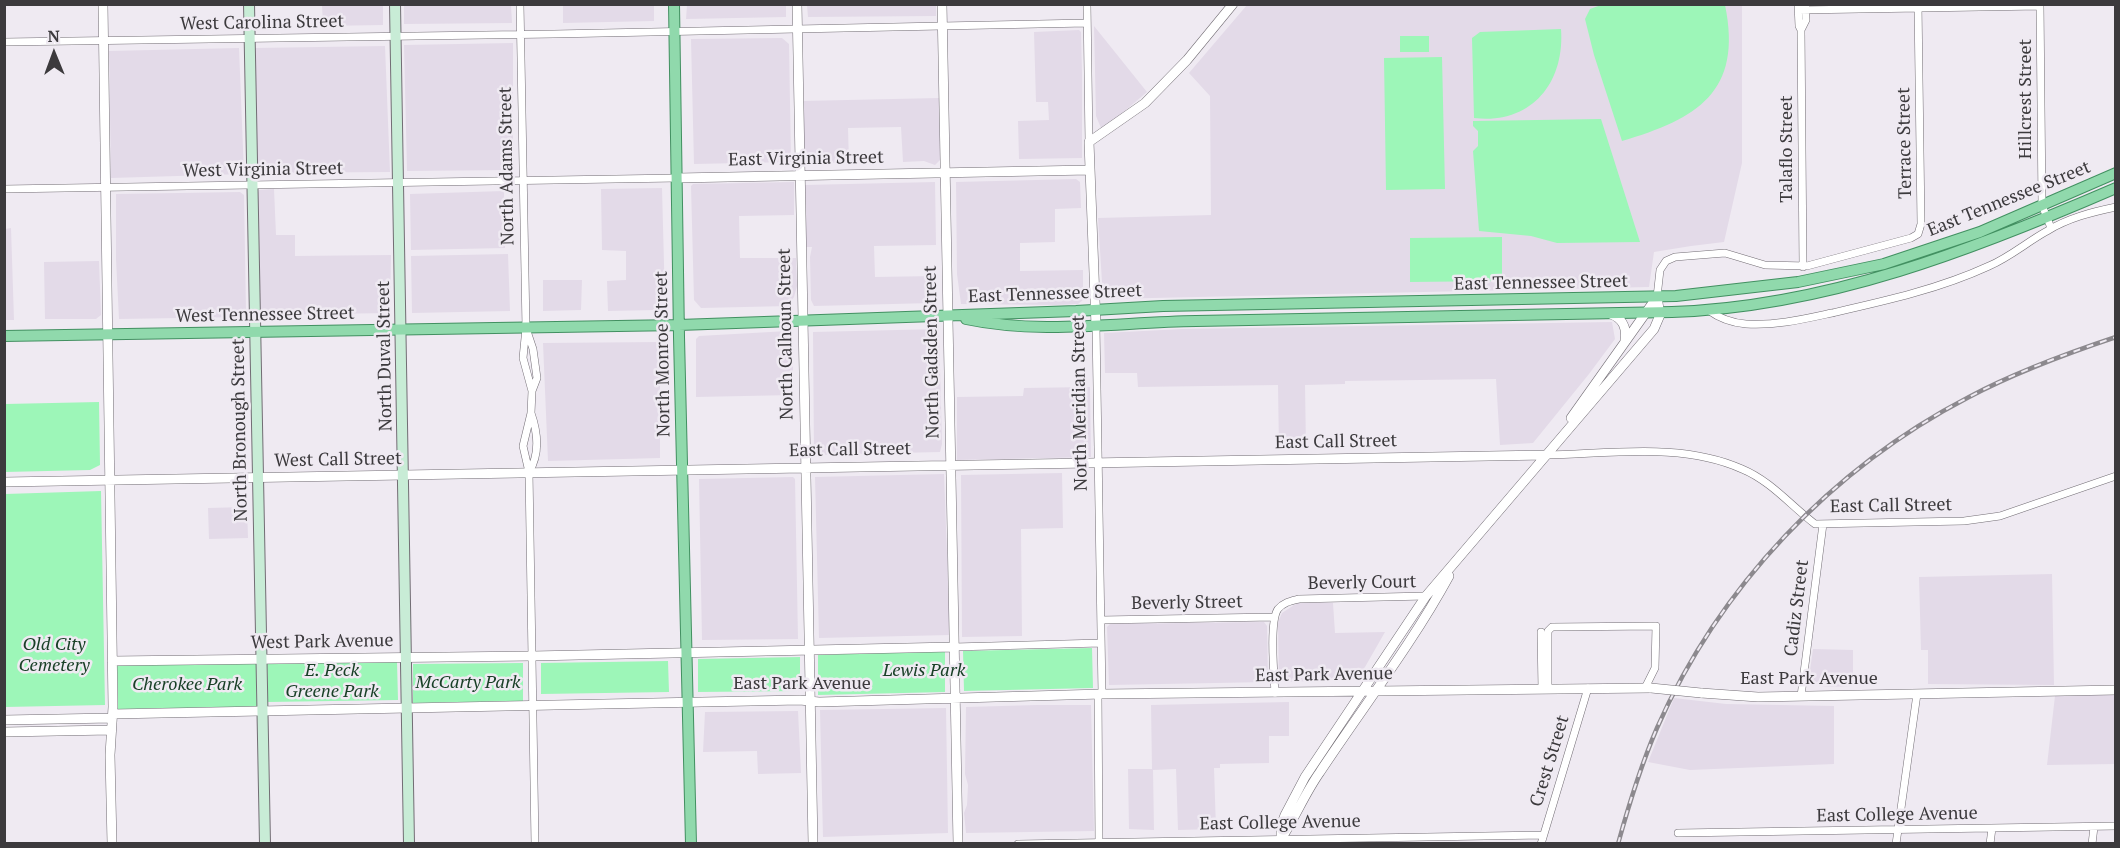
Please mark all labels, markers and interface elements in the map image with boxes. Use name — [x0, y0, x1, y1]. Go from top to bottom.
street label: West Carolina Street — [180, 11, 344, 35]
north arrow — [24, 24, 84, 84]
text: N — [47, 25, 60, 47]
street label: Hillcrest Street — [2015, 39, 2037, 159]
street label: North Adams Street — [495, 86, 519, 246]
street label: Terrace Street — [1893, 87, 1917, 199]
street label: Talaflo Street — [1776, 95, 1798, 203]
street label: East Virginia Street — [728, 147, 884, 171]
street label: East Tennessee Street — [1924, 156, 2094, 242]
street label: West Virginia Street — [182, 158, 344, 182]
street label: North Calhoun Street — [774, 248, 798, 420]
street label: North Gadsden Street — [920, 265, 944, 439]
street label: North Monroe Street — [651, 271, 675, 437]
street label: East Tennessee Street — [1454, 271, 1628, 295]
street label: North Duval Street — [373, 280, 397, 432]
street label: East Tennessee Street — [968, 280, 1142, 308]
street label: West Tennessee Street — [175, 303, 355, 327]
street label: North Meridian Street — [1068, 315, 1092, 491]
street label: North Bronough Street — [228, 338, 252, 522]
street label: East Call Street — [1275, 430, 1397, 454]
street label: East Call Street — [789, 438, 911, 462]
street label: West Call Street — [274, 448, 402, 472]
street label: East Call Street — [1830, 494, 1952, 518]
street label: Cadiz Street — [1780, 558, 1814, 658]
street label: Beverly Court — [1308, 571, 1416, 595]
street label: Beverly Street — [1131, 591, 1243, 615]
street label: West Park Avenue — [250, 630, 394, 654]
park label: Old City Cemetery — [18, 634, 90, 676]
park label: E. Peck Greene Park — [285, 660, 379, 702]
park label: Lewis Park — [883, 660, 965, 682]
street label: East Park Avenue — [1255, 663, 1393, 687]
street label: East Park Avenue — [1740, 668, 1878, 690]
park label: McCarty Park — [415, 672, 521, 694]
street label: East Park Avenue — [733, 673, 871, 695]
park label: Cherokee Park — [132, 674, 242, 696]
street label: Crest Street — [1526, 713, 1574, 809]
street label: East College Avenue — [1816, 803, 1978, 827]
street label: East College Avenue — [1199, 811, 1361, 835]

